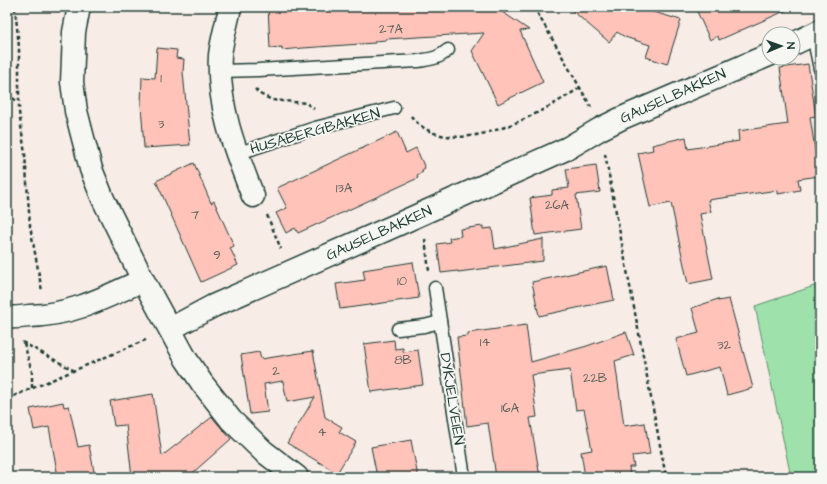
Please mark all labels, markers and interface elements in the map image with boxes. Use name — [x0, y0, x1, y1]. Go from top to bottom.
house number: 27A — [379, 20, 404, 38]
north arrow — [761, 26, 801, 66]
text: N — [783, 42, 798, 49]
street label: GAUSELBAKKEN — [617, 63, 729, 129]
house number: 1 — [160, 69, 162, 87]
street label: HUSABERGBAKKEN — [248, 102, 382, 160]
house number: 3 — [158, 115, 165, 133]
house number: 13A — [336, 179, 353, 197]
house number: 26A — [545, 196, 570, 214]
street label: GAUSELBAKKEN — [323, 200, 435, 266]
house number: 7 — [191, 206, 199, 224]
house number: 9 — [213, 246, 221, 264]
house number: 10 — [397, 272, 407, 290]
house number: 14 — [480, 333, 490, 351]
house number: 32 — [717, 336, 732, 354]
house number: 8B — [394, 351, 412, 369]
street label: DYKJELVEIEN — [434, 351, 470, 447]
house number: 2 — [272, 362, 280, 380]
house number: 22B — [583, 369, 607, 387]
house number: 16A — [501, 399, 520, 417]
house number: 4 — [318, 423, 327, 441]

